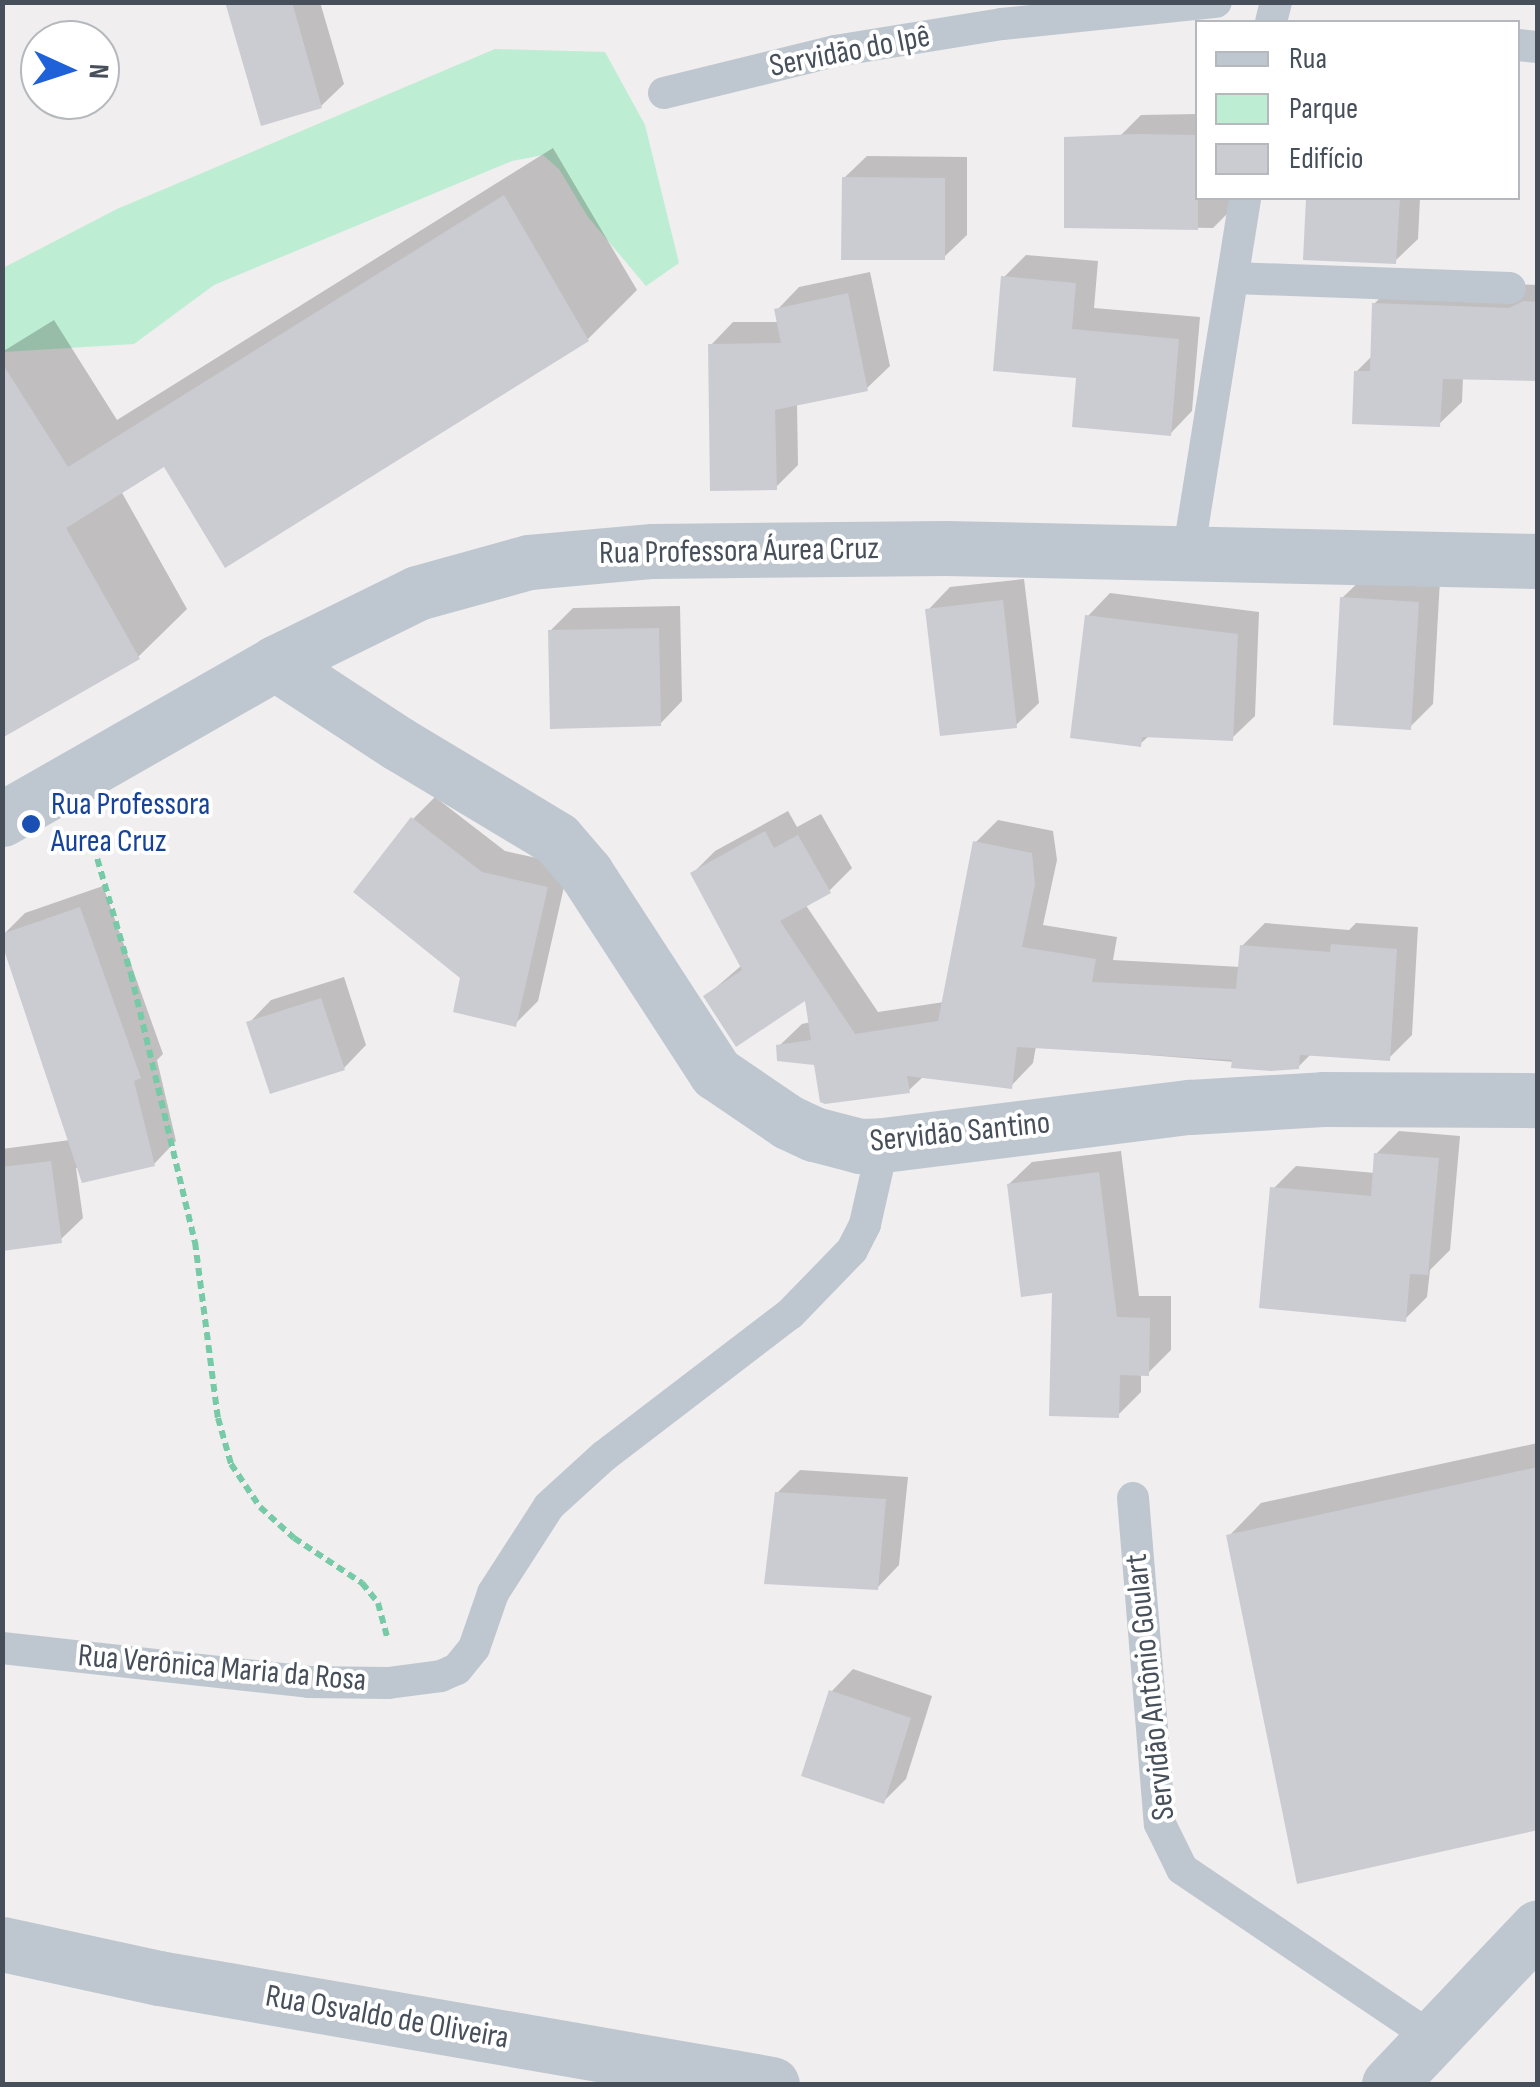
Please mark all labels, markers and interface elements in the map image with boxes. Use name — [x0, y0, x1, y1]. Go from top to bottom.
street label: Servidão do Ipê — [767, 18, 933, 86]
north arrow — [20, 20, 120, 120]
legend — [1195, 20, 1520, 200]
text: Rua — [1289, 41, 1327, 77]
text: N — [82, 63, 115, 80]
text: Parque — [1289, 91, 1358, 127]
text: Edifício — [1289, 141, 1364, 177]
street label: Rua Professora Áurea Cruz — [599, 530, 879, 574]
place label: Rua Professora Aurea Cruz — [51, 787, 210, 862]
marker: Rua Professora Aurea Cruz — [20, 813, 42, 835]
street label: Servidão Santino — [868, 1104, 1052, 1162]
street label: Servidão Antônio Goulart — [1118, 1552, 1184, 1822]
street label: Rua Verônica Maria da Rosa — [76, 1637, 368, 1701]
street label: Rua Osvaldo de Oliveira — [262, 1978, 512, 2058]

